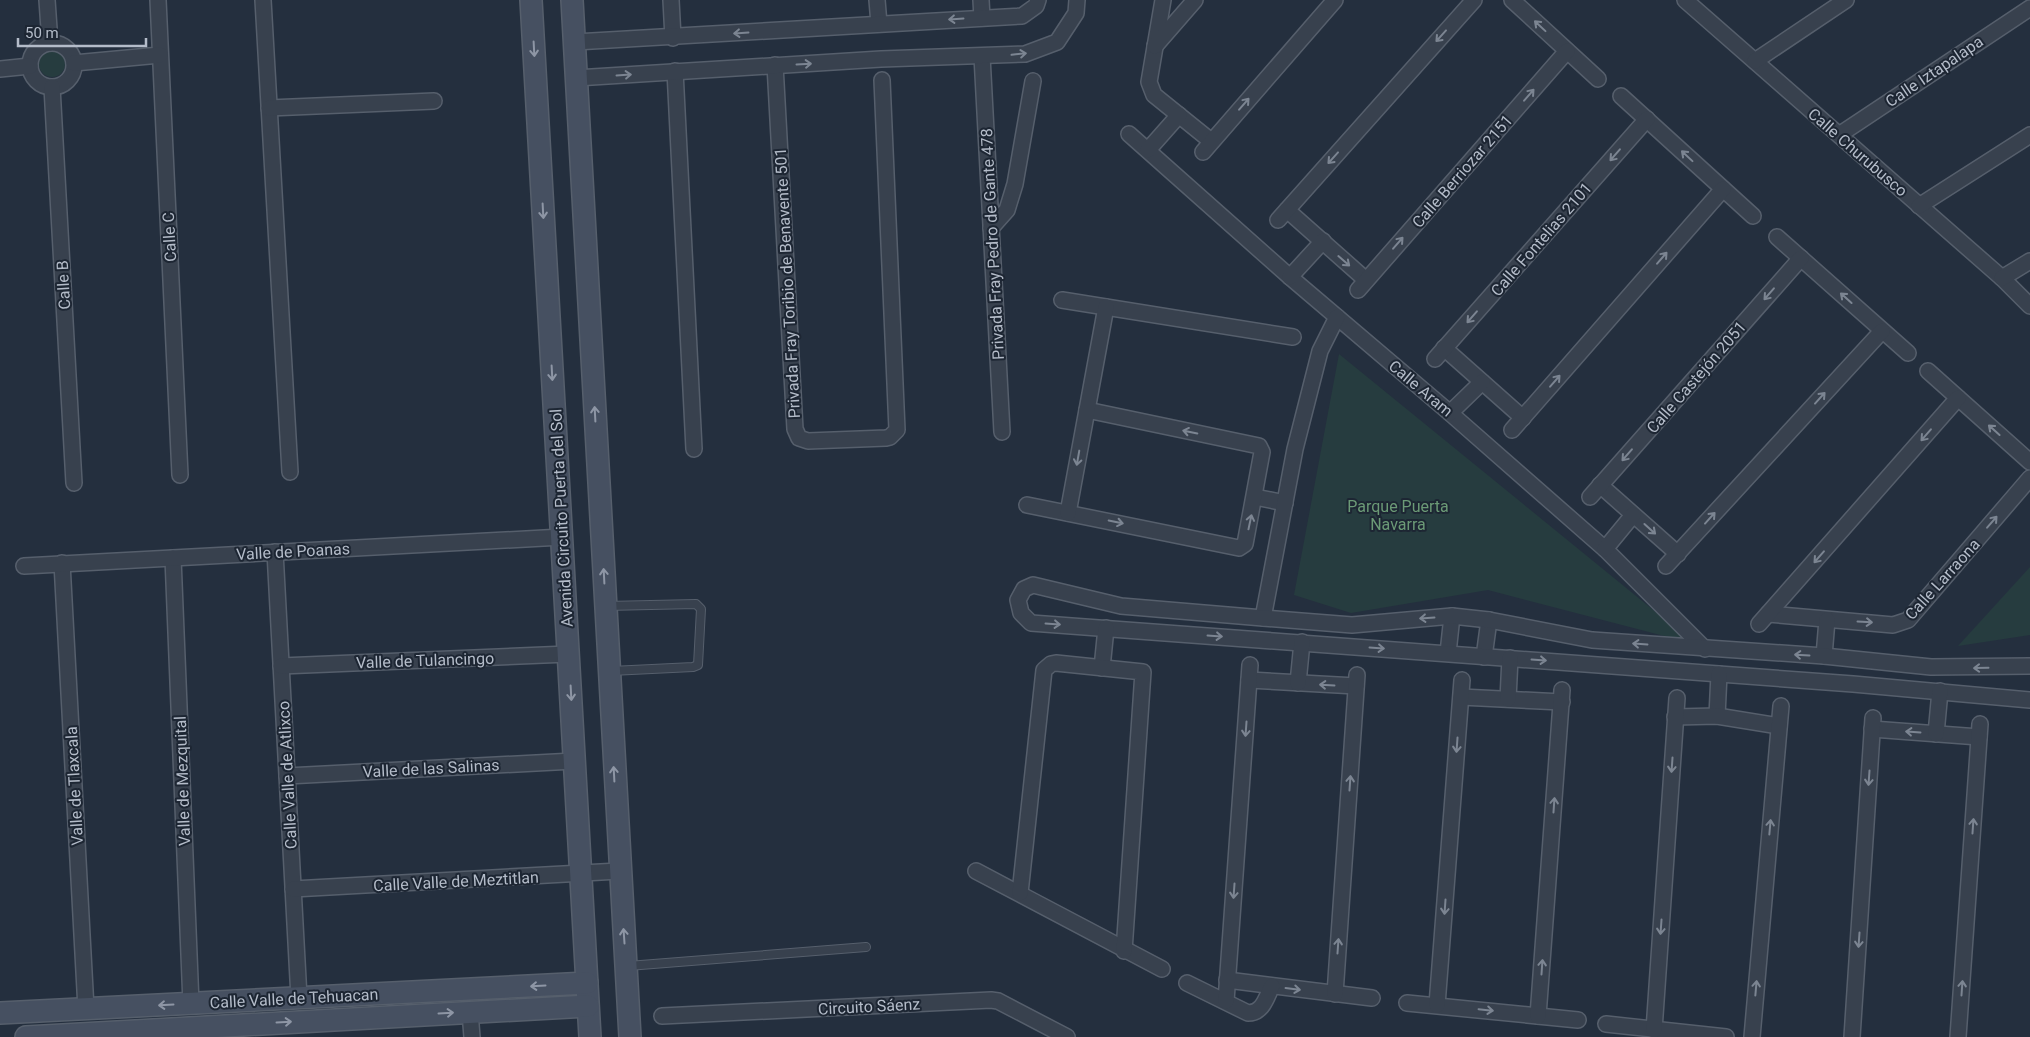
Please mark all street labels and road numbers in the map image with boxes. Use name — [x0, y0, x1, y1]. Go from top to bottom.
street label: Calle Iztapalapa — [1882, 32, 1987, 111]
street label: Calle Churubusco — [1804, 104, 1911, 201]
street label: Calle Berriozar 2151 — [1408, 111, 1517, 232]
street label: Privada Fray Pedro de Gante 478 — [977, 128, 1008, 360]
street label: Privada Fray Toribio de Benavente 501 — [771, 147, 804, 419]
street label: Calle Fontelias 2101 — [1487, 179, 1596, 300]
street label: Calle C — [159, 212, 180, 262]
street label: Calle B — [53, 260, 74, 310]
street label: Calle Castejón 2051 — [1643, 317, 1750, 437]
street label: Calle Aram — [1385, 356, 1457, 421]
street label: Avenida Circuito Puerta del Sol — [546, 408, 577, 628]
street label: Calle Larraona — [1901, 535, 1984, 624]
street label: Valle de Poanas — [236, 539, 350, 564]
street label: Valle de Tulancingo — [356, 649, 494, 672]
street label: Calle Valle de Atlixco — [274, 700, 301, 849]
street label: Valle de Mezquital — [171, 716, 194, 846]
street label: Valle de Tlaxcala — [62, 726, 87, 846]
street label: Valle de las Salinas — [362, 755, 500, 782]
street label: Calle Valle de Meztitlan — [373, 868, 539, 895]
street label: Calle Valle de Tehuacan — [209, 985, 379, 1012]
street label: Circuito Sáenz — [817, 994, 921, 1019]

